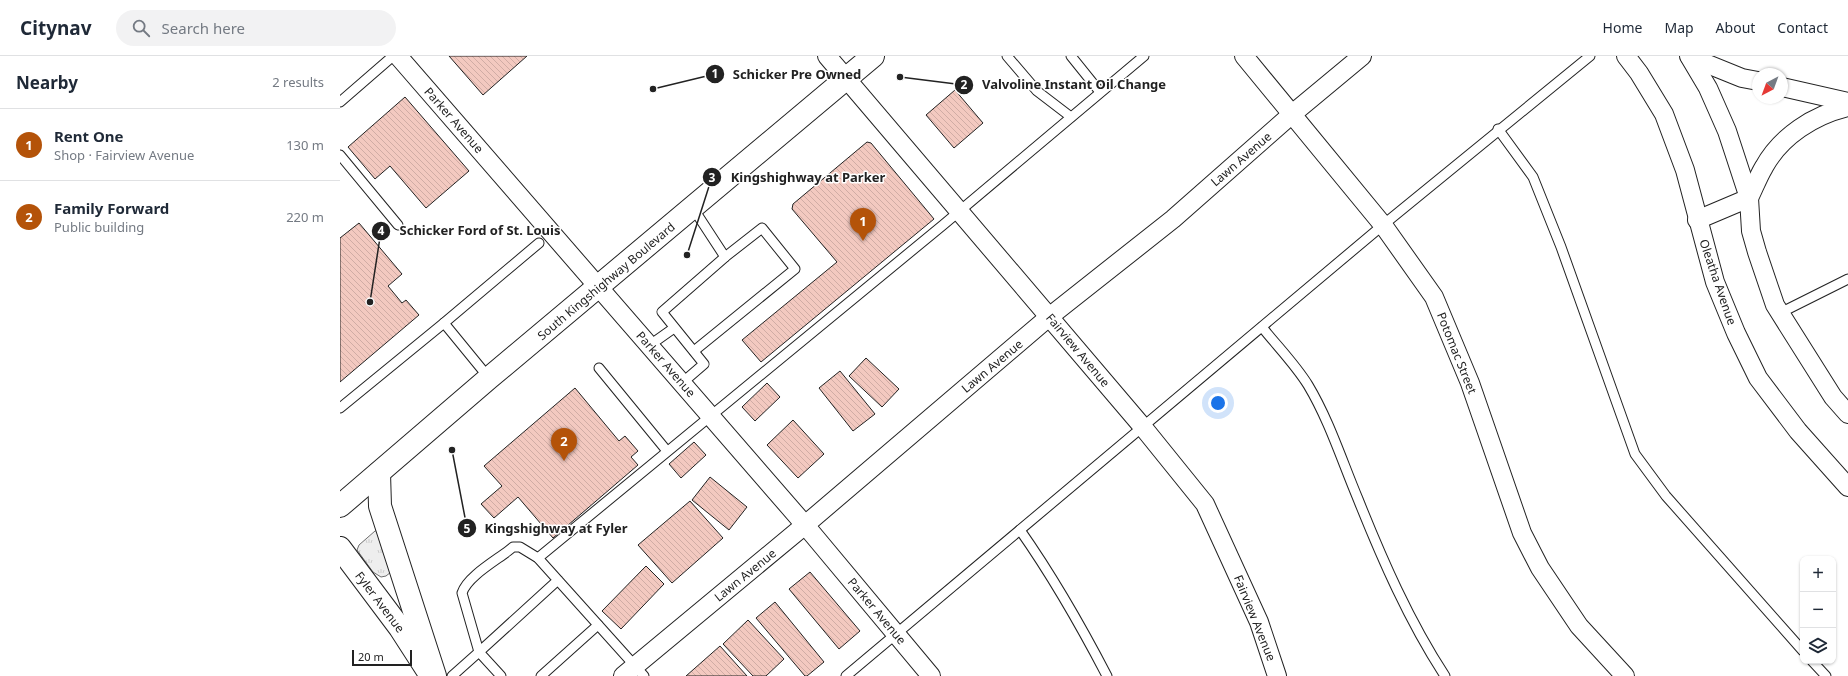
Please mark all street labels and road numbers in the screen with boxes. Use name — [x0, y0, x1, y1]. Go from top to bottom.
street label: Parker Avenue — [421, 83, 488, 157]
street label: Lawn Avenue — [1207, 128, 1275, 190]
street label: South Kingshighway Boulevard — [534, 218, 678, 344]
street label: Oleatha Avenue — [1695, 237, 1741, 327]
street label: Fairview Avenue — [1042, 310, 1114, 391]
street label: Potomac Street — [1433, 310, 1481, 397]
street label: Parker Avenue — [633, 327, 700, 401]
street label: Lawn Avenue — [958, 335, 1026, 397]
street label: Lawn Avenue — [710, 545, 780, 605]
street label: Fyler Avenue — [351, 568, 409, 636]
street label: Fairview Avenue — [1230, 572, 1280, 664]
street label: Parker Avenue — [844, 574, 910, 648]

